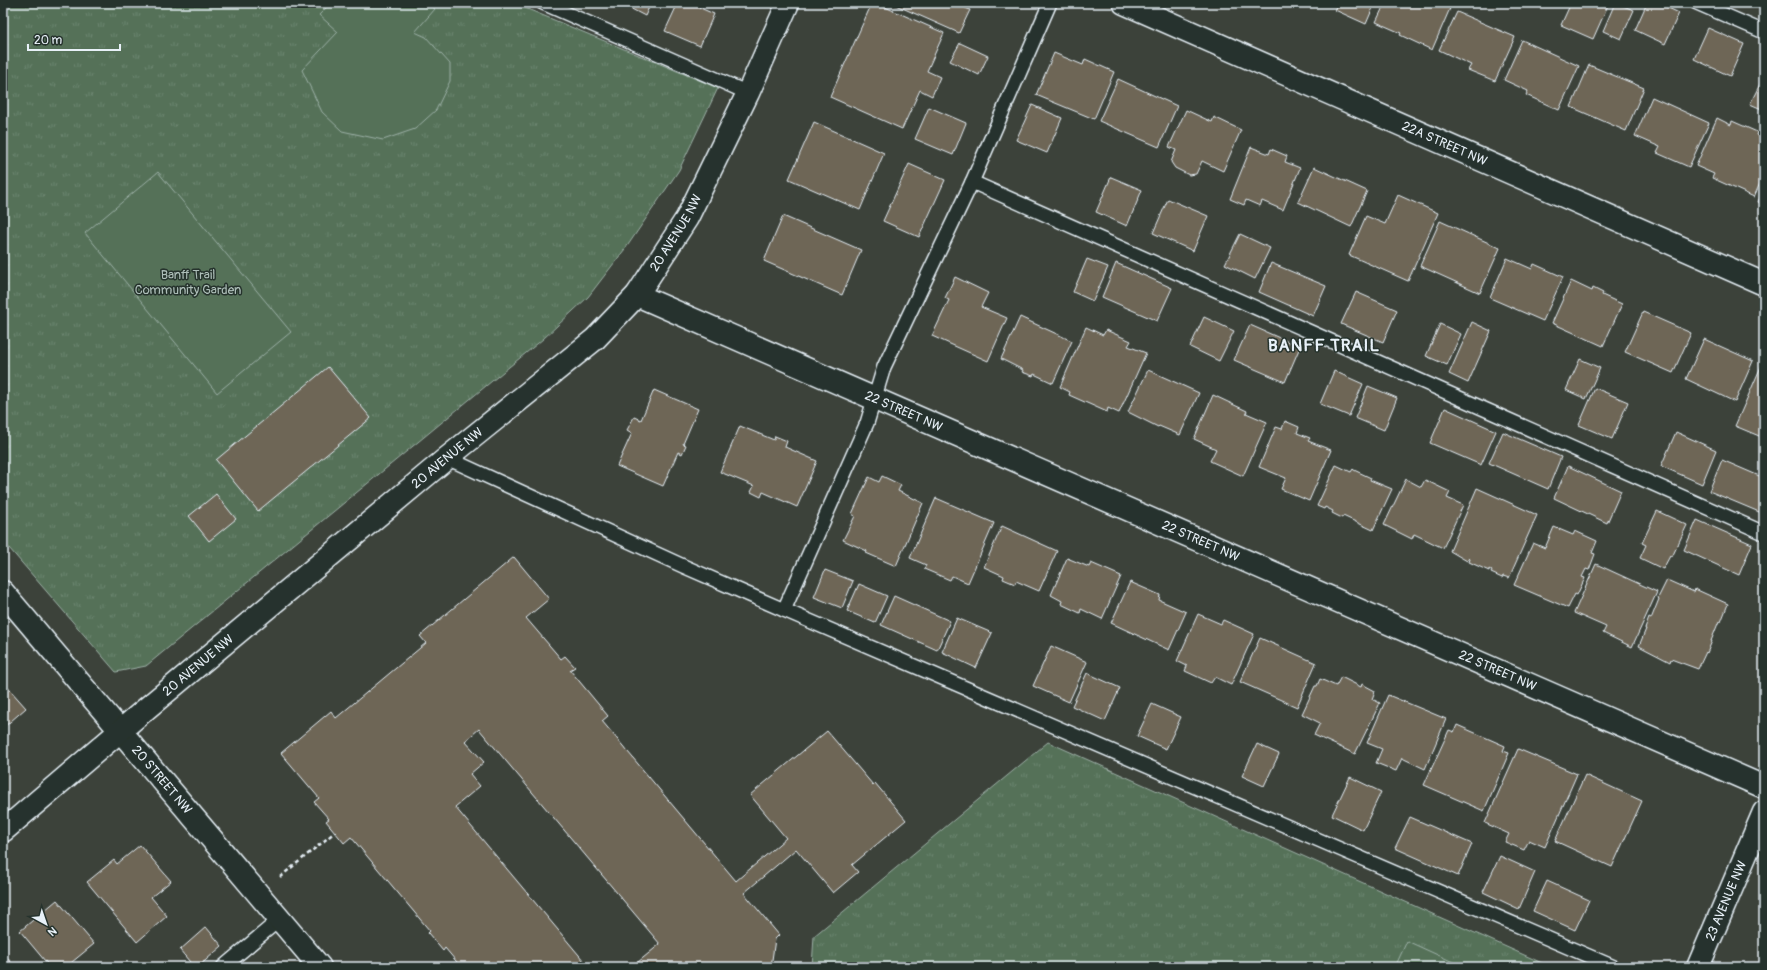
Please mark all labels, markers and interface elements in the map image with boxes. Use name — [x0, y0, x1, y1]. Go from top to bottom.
scale bar — [28, 26, 120, 52]
text: 20 m — [34, 33, 63, 48]
street label: 22A STREET NW — [1399, 118, 1490, 169]
street label: 20 AVENUE NW — [646, 192, 705, 275]
park label: Banff Trail Community Garden — [135, 267, 241, 298]
district label: BANFF TRAIL — [1268, 335, 1380, 356]
street label: 22 STREET NW — [862, 387, 945, 435]
street label: 20 AVENUE NW — [408, 424, 486, 492]
street label: 22 STREET NW — [1159, 517, 1242, 565]
street label: 20 AVENUE NW — [159, 631, 237, 700]
street label: 22 STREET NW — [1456, 647, 1539, 695]
street label: 20 STREET NW — [128, 742, 195, 817]
street label: 23 AVENUE NW — [1702, 858, 1750, 943]
north arrow — [26, 904, 66, 944]
text: N — [45, 924, 59, 939]

